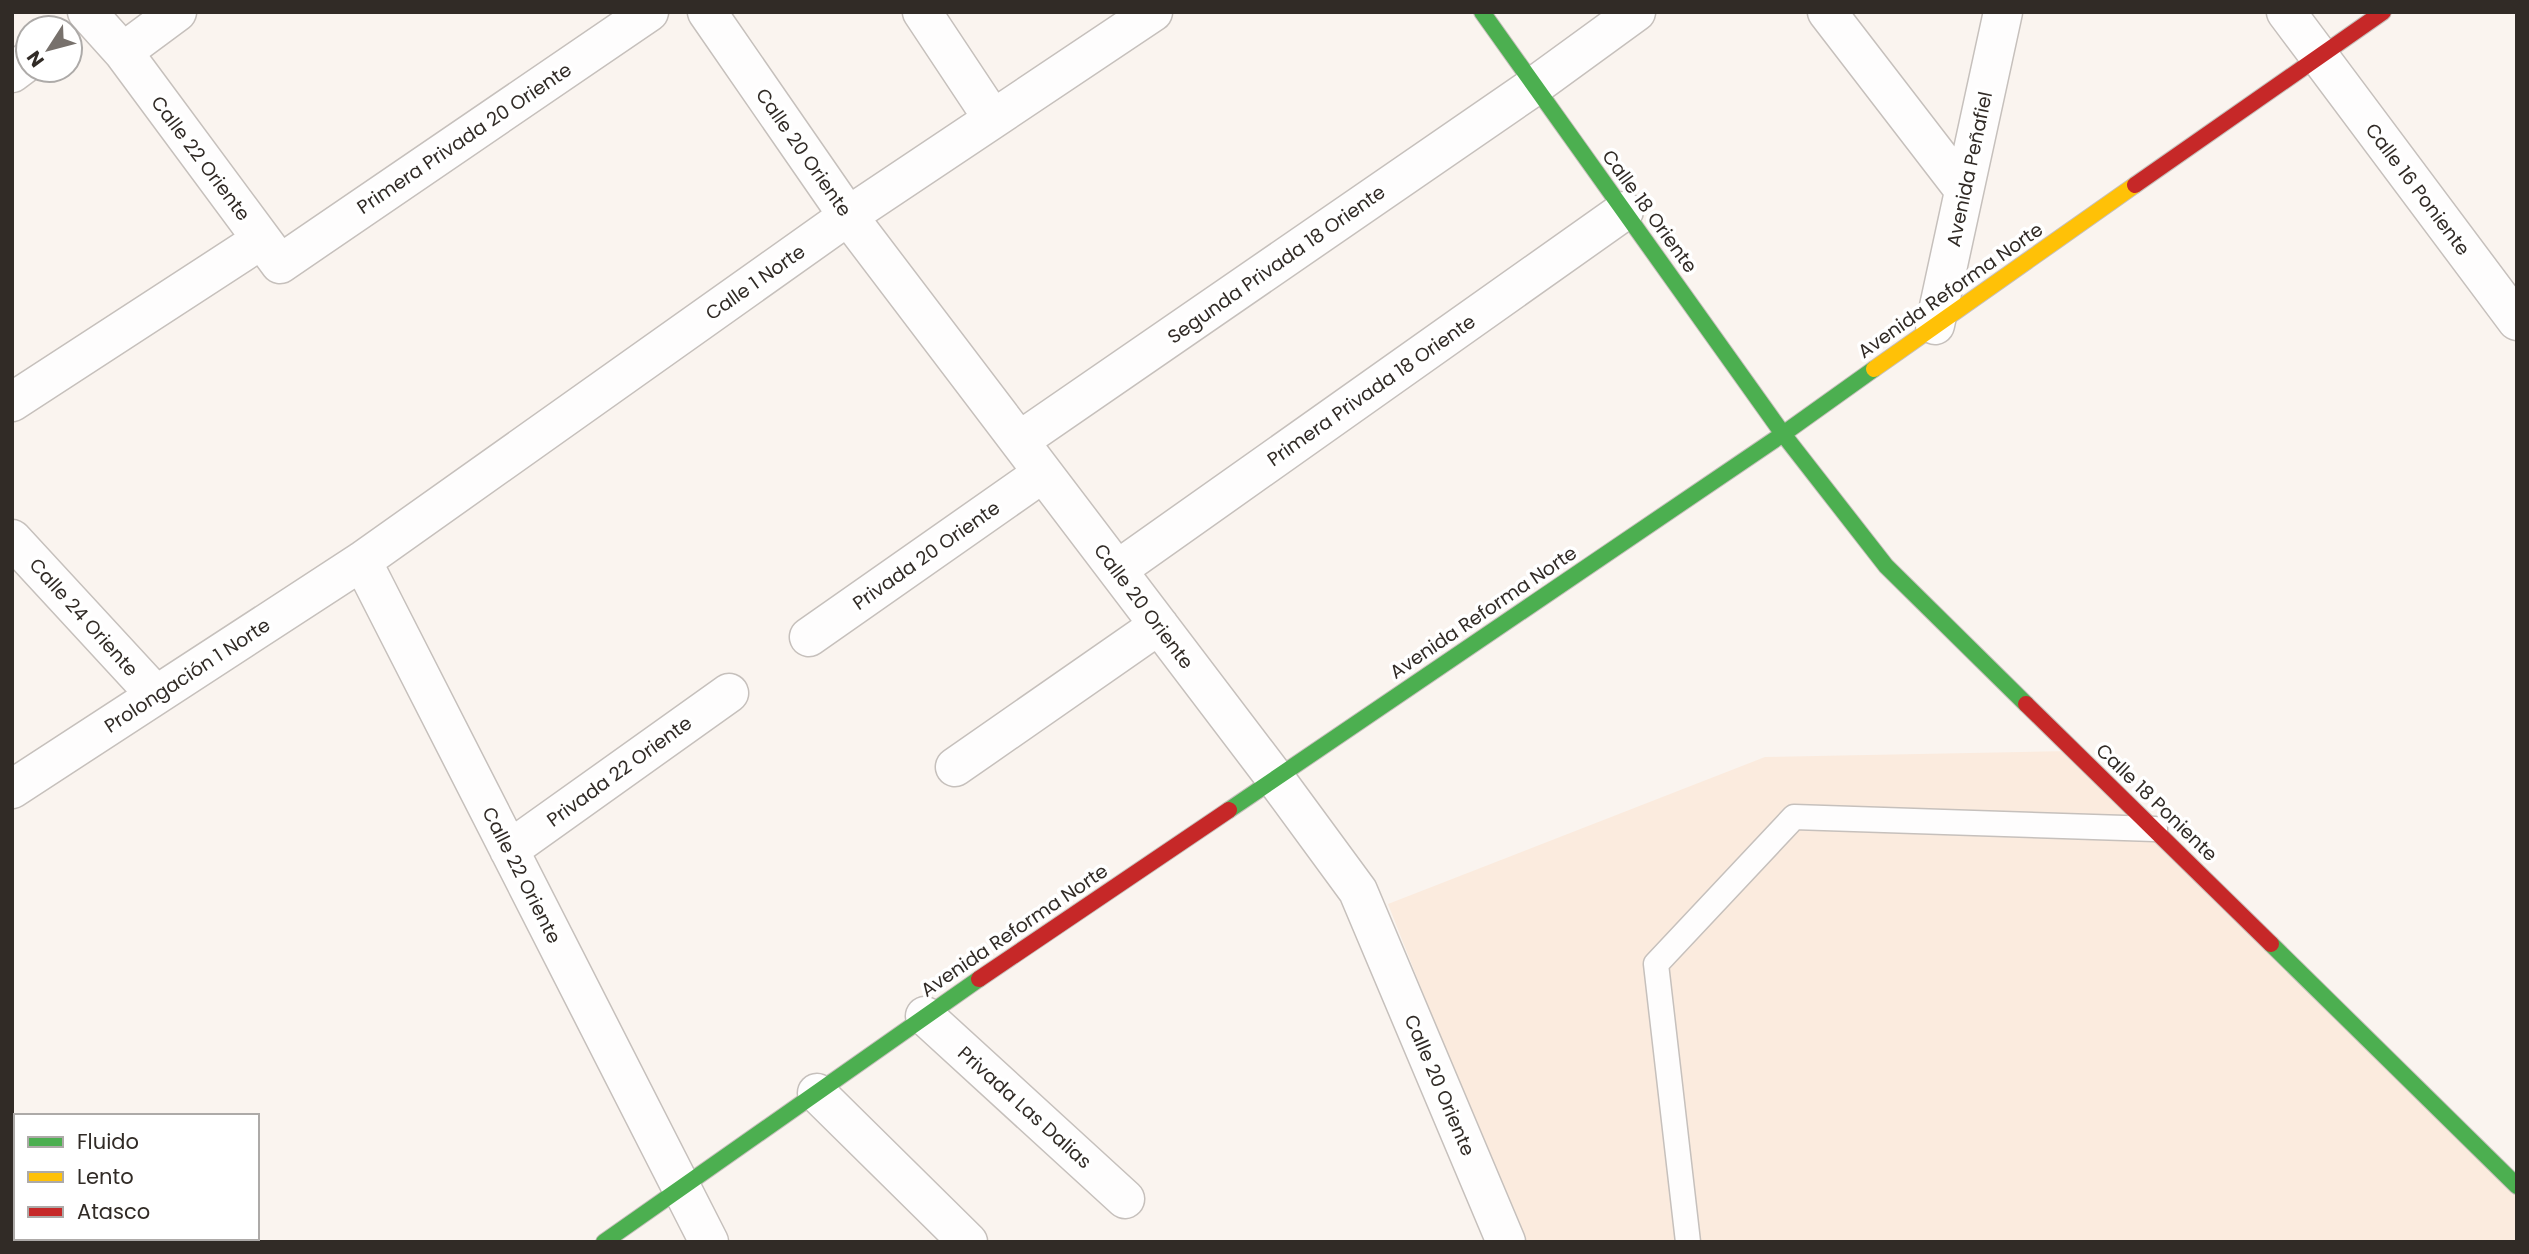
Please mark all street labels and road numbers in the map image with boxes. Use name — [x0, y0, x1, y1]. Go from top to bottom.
street label: Primera Privada 20 Oriente — [352, 56, 577, 220]
street label: Calle 20 Oriente — [749, 83, 858, 222]
street label: Avenida Peñafiel — [1940, 89, 1999, 249]
street label: Calle 22 Oriente — [145, 90, 257, 226]
street label: Calle 16 Poniente — [2359, 117, 2476, 261]
street label: Calle 18 Oriente — [1596, 144, 1703, 278]
street label: Segunda Privada 18 Oriente — [1162, 179, 1391, 350]
street label: Avenida Reforma Norte — [1852, 216, 2048, 365]
street label: Calle 1 Norte — [700, 238, 811, 327]
street label: Primera Privada 18 Oriente — [1262, 308, 1481, 473]
street label: Privada 20 Oriente — [847, 494, 1005, 616]
street label: Calle 20 Oriente — [1087, 538, 1200, 675]
street label: Avenida Reforma Norte — [1384, 540, 1582, 685]
street label: Calle 24 Oriente — [23, 552, 144, 682]
street label: Prolongación 1 Norte — [99, 612, 276, 739]
street label: Privada 22 Oriente — [541, 710, 697, 833]
street label: Calle 18 Poniente — [2090, 737, 2223, 867]
street label: Calle 22 Oriente — [475, 802, 568, 948]
street label: Avenida Reforma Norte — [915, 858, 1113, 1003]
street label: Calle 20 Oriente — [1398, 1010, 1481, 1160]
street label: Privada Las Dalias — [952, 1040, 1097, 1175]

